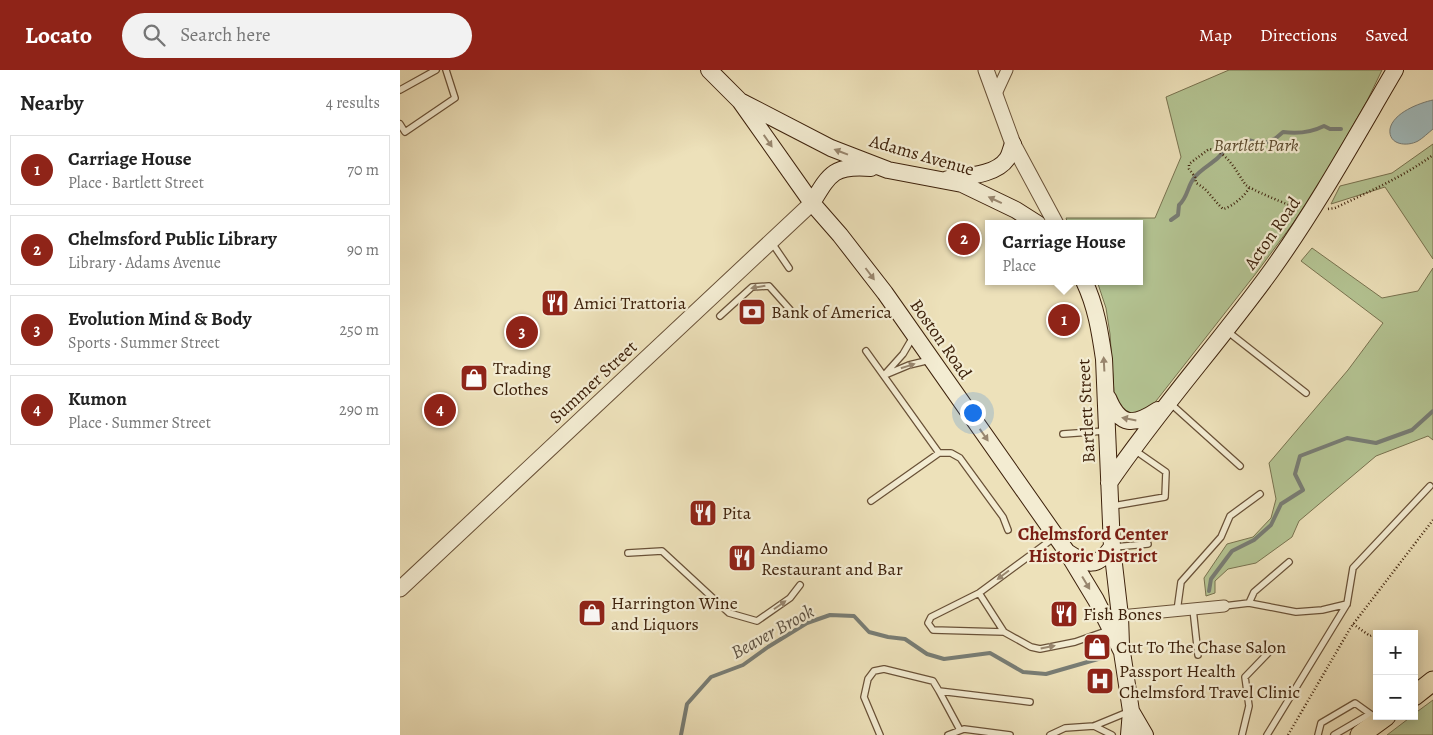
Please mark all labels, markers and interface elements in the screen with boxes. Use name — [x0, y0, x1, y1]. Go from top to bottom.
search box — [122, 13, 472, 58]
text: Locato — [25, 19, 92, 51]
icon: search — [140, 21, 168, 49]
text: Search here — [180, 22, 271, 48]
text: Map — [1199, 23, 1232, 47]
text: Directions — [1260, 23, 1337, 47]
text: Saved — [1365, 23, 1408, 47]
text: Nearby — [20, 89, 83, 117]
text: 4 results — [326, 92, 380, 114]
street label: Adams Avenue — [866, 128, 977, 181]
park label: Bartlett Park — [1213, 133, 1299, 157]
one-way arrow — [763, 134, 773, 147]
text: Carriage House — [68, 146, 191, 172]
one-way arrow — [833, 148, 848, 156]
text: 1 — [34, 159, 40, 181]
text: 70 m — [347, 159, 379, 181]
text: Place · Bartlett Street — [68, 172, 204, 194]
street label: Acton Road — [1238, 192, 1306, 275]
one-way arrow — [988, 196, 1002, 204]
pin: 2 — [948, 220, 980, 258]
popup — [985, 220, 1143, 285]
text: Chelmsford Public Library — [68, 226, 277, 252]
text: Carriage House — [1002, 229, 1126, 255]
text: 2 — [33, 239, 41, 261]
text: 90 m — [347, 239, 379, 261]
text: Library · Adams Avenue — [68, 252, 221, 274]
text: Place — [1002, 255, 1036, 277]
one-way arrow — [864, 267, 875, 280]
one-way arrow — [750, 284, 766, 292]
restaurant icon: Amici Trattoria — [540, 288, 570, 318]
place label: Amici Trattoria — [573, 291, 687, 315]
street label: Boston Road — [905, 294, 978, 384]
bank icon: Bank of America — [737, 297, 767, 327]
place label: Bank of America — [771, 300, 893, 324]
pin: 1 — [1048, 301, 1080, 339]
text: Evolution Mind & Body — [68, 306, 252, 332]
pin: 3 — [506, 313, 538, 351]
text: 3 — [34, 319, 40, 341]
text: 250 m — [340, 319, 379, 341]
text: Sports · Summer Street — [68, 332, 220, 354]
street label: Summer Street — [544, 335, 642, 429]
place label: Trading Clothes — [493, 356, 551, 401]
one-way arrow — [1099, 356, 1107, 372]
street label: Bartlett Street — [1071, 358, 1101, 464]
one-way arrow — [901, 362, 916, 369]
shop icon: Trading Clothes — [459, 363, 489, 393]
text: Kumon — [68, 386, 127, 412]
pin: 4 — [424, 391, 456, 429]
text: 4 — [33, 399, 41, 421]
text: 290 m — [339, 399, 379, 421]
your location — [960, 400, 986, 426]
text: Place · Summer Street — [68, 412, 211, 434]
one-way arrow — [1121, 415, 1137, 423]
one-way arrow — [979, 428, 989, 442]
restaurant icon: Pita — [688, 498, 718, 528]
place label: Pita — [722, 501, 752, 525]
district label: Chelmsford Center Historic District — [1018, 521, 1168, 569]
place label: Andiamo Restaurant and Bar — [760, 536, 903, 581]
restaurant icon: Andiamo Restaurant and Bar — [727, 543, 757, 573]
one-way arrow — [996, 570, 1010, 580]
one-way arrow — [1081, 577, 1090, 590]
place label: Harrington Wine and Liquors — [611, 591, 738, 636]
shop icon: Harrington Wine and Liquors — [577, 598, 607, 628]
water label: Beaver Brook — [726, 598, 819, 665]
restaurant icon: Fish Bones — [1049, 599, 1079, 629]
one-way arrow — [773, 600, 787, 610]
place label: Fish Bones — [1083, 602, 1162, 626]
map controls — [1373, 630, 1418, 720]
button: + — [1373, 630, 1418, 675]
shop icon: Cut To The Chase Salon — [1082, 632, 1112, 662]
place label: Cut To The Chase Salon — [1116, 635, 1286, 659]
one-way arrow — [1041, 642, 1057, 650]
place label: Passport Health Chelmsford Travel Clinic — [1119, 659, 1300, 704]
hospital icon: Passport Health Chelmsford Travel Clinic — [1085, 666, 1115, 696]
button: − — [1373, 675, 1418, 720]

